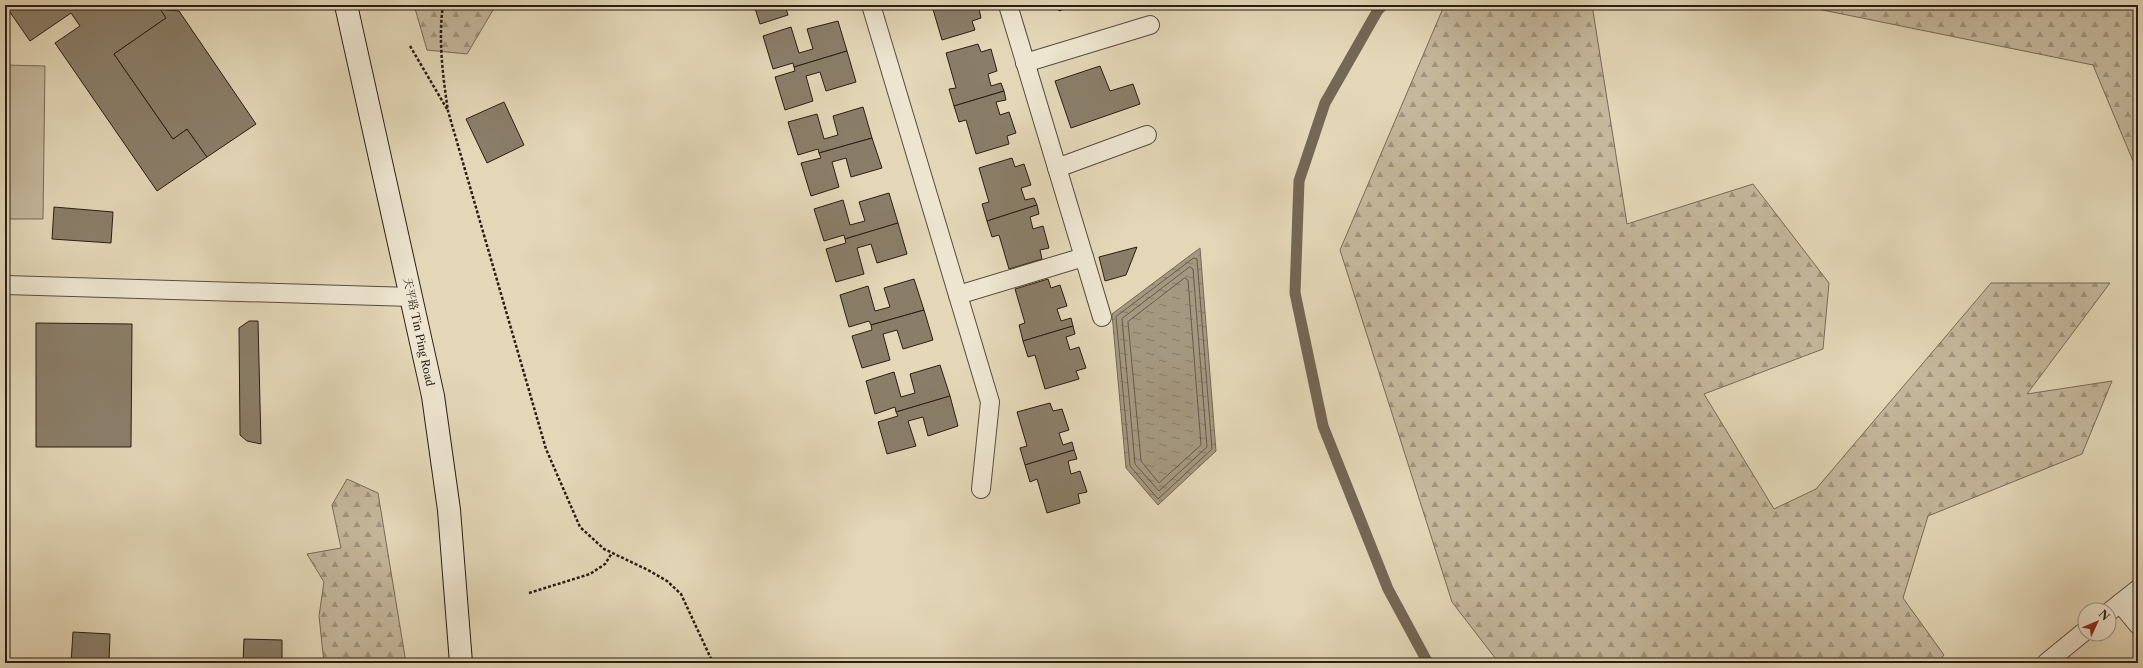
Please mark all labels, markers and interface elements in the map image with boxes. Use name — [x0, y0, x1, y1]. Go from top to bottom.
street label: 天平路 Tin Ping Road — [401, 276, 437, 388]
north arrow — [2077, 602, 2117, 642]
text: N — [2096, 607, 2113, 624]

